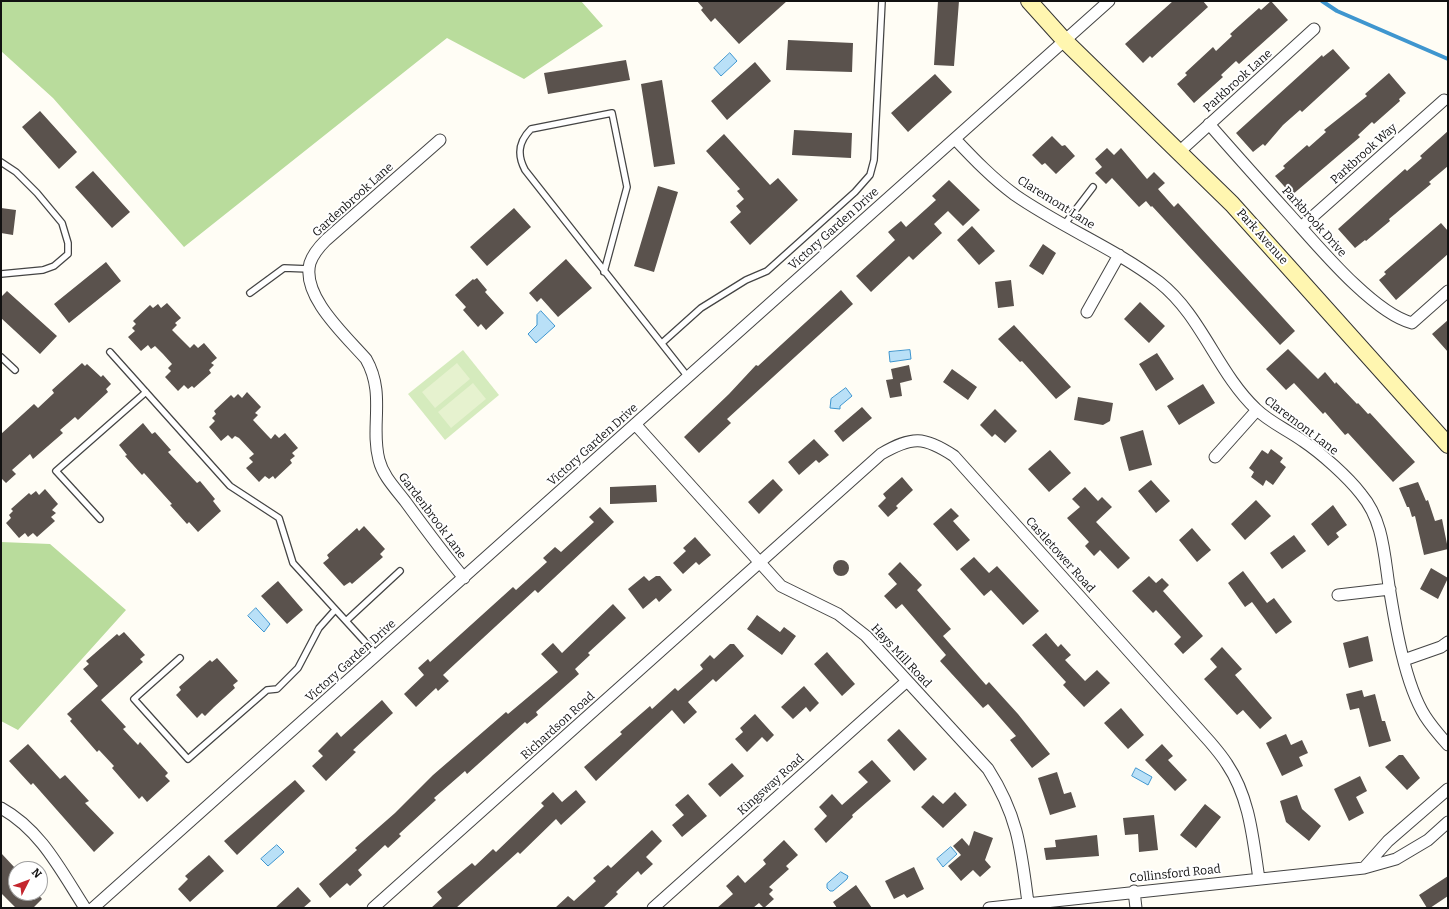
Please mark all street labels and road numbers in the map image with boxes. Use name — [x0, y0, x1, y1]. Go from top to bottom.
street label: Parkbrook Lane — [1201, 46, 1275, 116]
street label: Parkbrook Way — [1328, 121, 1400, 187]
street label: Gardenbrook Lane — [310, 160, 396, 240]
street label: Claremont Lane — [1015, 173, 1097, 233]
street label: Parkbrook Drive — [1279, 184, 1349, 260]
street label: Victory Garden Drive — [786, 185, 882, 273]
street label: Park Avenue — [1233, 206, 1291, 268]
street label: Claremont Lane — [1261, 394, 1341, 458]
street label: Victory Garden Drive — [545, 401, 641, 489]
street label: Gardenbrook Lane — [395, 470, 469, 562]
street label: Castletower Road — [1022, 514, 1098, 596]
street label: Victory Garden Drive — [303, 617, 399, 705]
street label: Hays Mill Road — [868, 621, 934, 691]
street label: Richardson Road — [518, 689, 598, 763]
street label: Kingsway Road — [735, 752, 807, 818]
street label: Collinsford Road — [1129, 862, 1221, 886]

